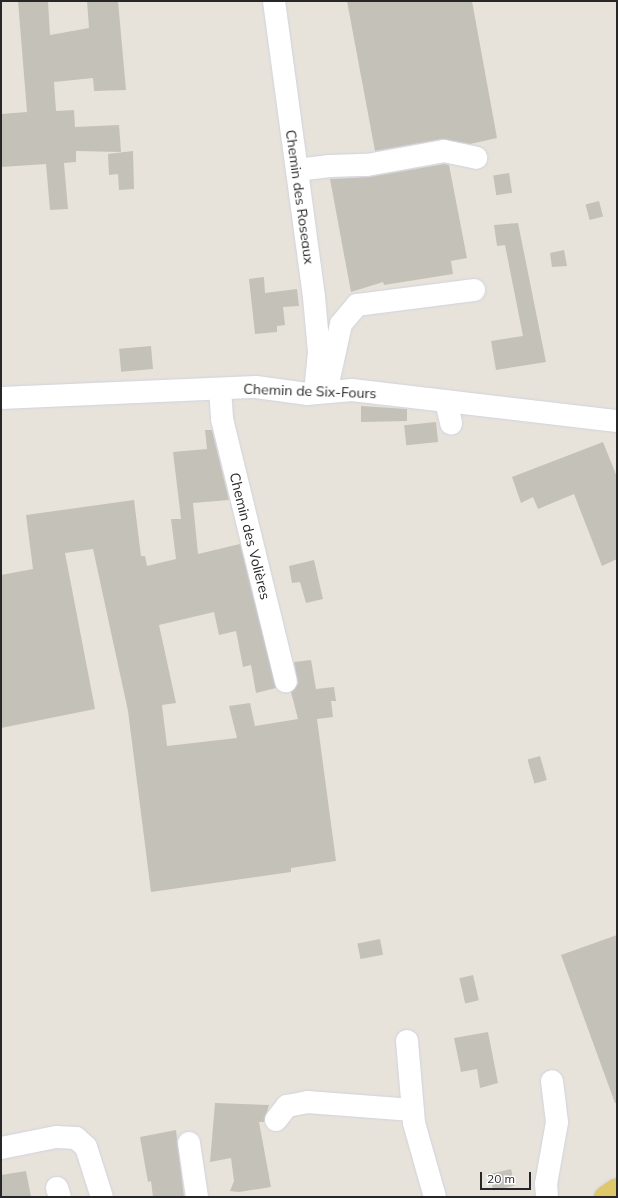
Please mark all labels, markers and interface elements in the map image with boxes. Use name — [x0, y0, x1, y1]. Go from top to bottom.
street label: Chemin des Roseaux — [282, 129, 318, 265]
street label: Chemin de Six-Fours — [243, 380, 377, 402]
street label: Chemin des Volières — [226, 471, 274, 601]
scale bar — [482, 1164, 533, 1190]
text: 20 m — [487, 1171, 515, 1186]

